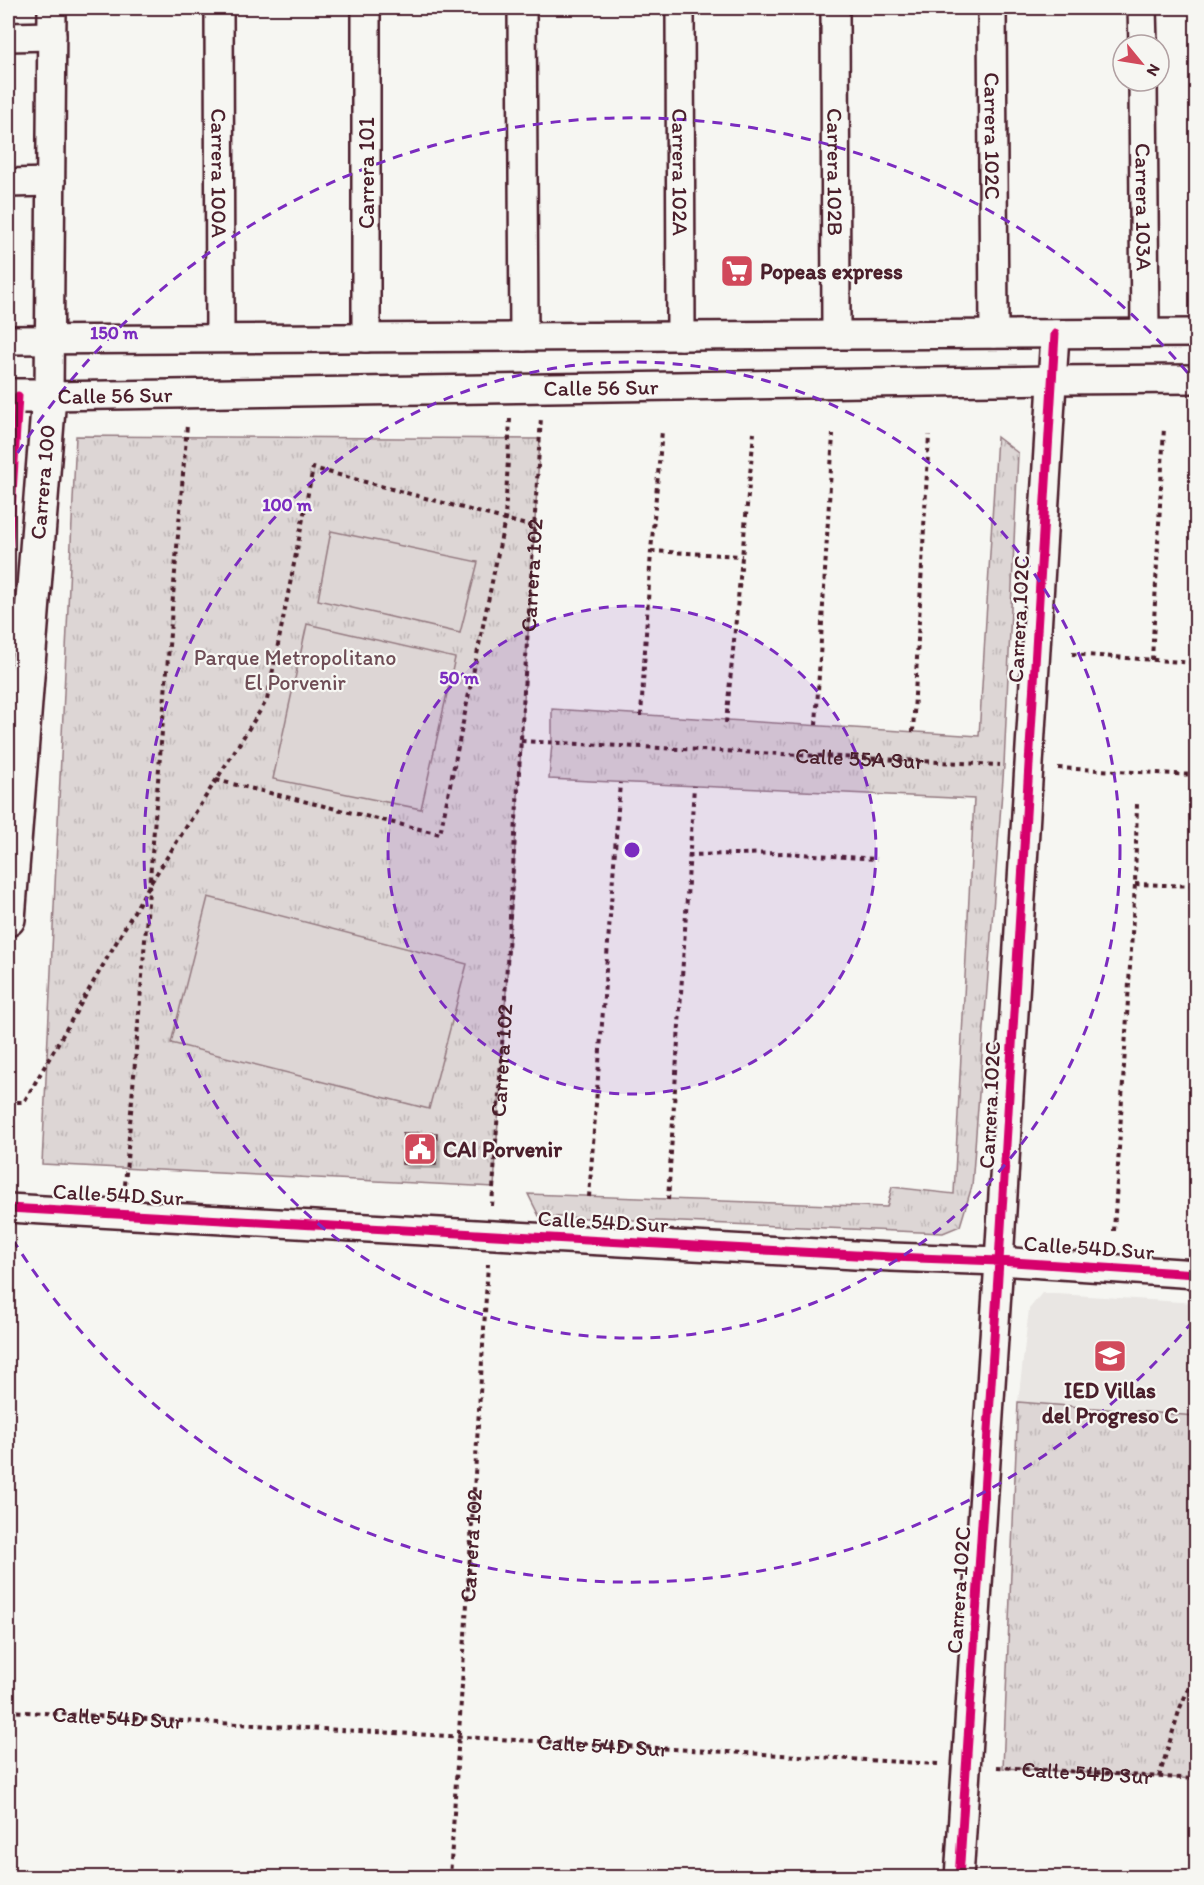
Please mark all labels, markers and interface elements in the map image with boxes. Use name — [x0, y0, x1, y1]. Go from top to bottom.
north arrow — [1111, 33, 1171, 93]
text: N — [1143, 61, 1164, 80]
street label: Carrera 102C — [978, 72, 1006, 200]
street label: Carrera 100A — [205, 108, 233, 238]
street label: Carrera 102A — [666, 108, 694, 236]
street label: Carrera 102B — [821, 108, 849, 236]
street label: Carrera 101 — [353, 117, 380, 229]
street label: Carrera 103A — [1129, 143, 1158, 271]
supermarket icon: Popeas express — [719, 253, 755, 289]
place label: Popeas express — [760, 258, 903, 285]
text: 150 m — [90, 322, 139, 344]
street label: Calle 56 Sur — [543, 373, 659, 402]
street label: Calle 56 Sur — [57, 381, 173, 410]
street label: Carrera 100 — [24, 423, 61, 541]
text: 100 m — [262, 494, 313, 516]
street label: Carrera 102 — [515, 517, 549, 633]
street label: Carrera 102C — [1002, 555, 1035, 683]
park label: Parque Metropolitano El Porvenir — [194, 644, 396, 696]
text: 50 m — [439, 667, 480, 689]
street label: Calle 55A Sur — [794, 742, 925, 775]
centre of rings — [622, 840, 642, 860]
street label: Carrera 102 — [485, 1002, 519, 1118]
street label: Carrera 102C — [973, 1041, 1006, 1169]
public building icon: CAI Porvenir — [402, 1131, 438, 1167]
place label: CAI Porvenir — [443, 1136, 563, 1163]
street label: Calle 54D Sur — [52, 1178, 184, 1211]
street label: Calle 54D Sur — [537, 1205, 669, 1238]
street label: Calle 54D Sur — [1023, 1229, 1156, 1266]
school or university icon: IED Villas del Progreso C — [1092, 1338, 1128, 1374]
place label: IED Villas del Progreso C — [1042, 1377, 1178, 1429]
street label: Carrera 102 — [454, 1488, 488, 1603]
street label: Carrera 102C — [941, 1525, 976, 1655]
street label: Calle 54D Sur — [52, 1701, 184, 1735]
street label: Calle 54D Sur — [537, 1728, 669, 1763]
street label: Calle 54D Sur — [1021, 1755, 1153, 1790]

